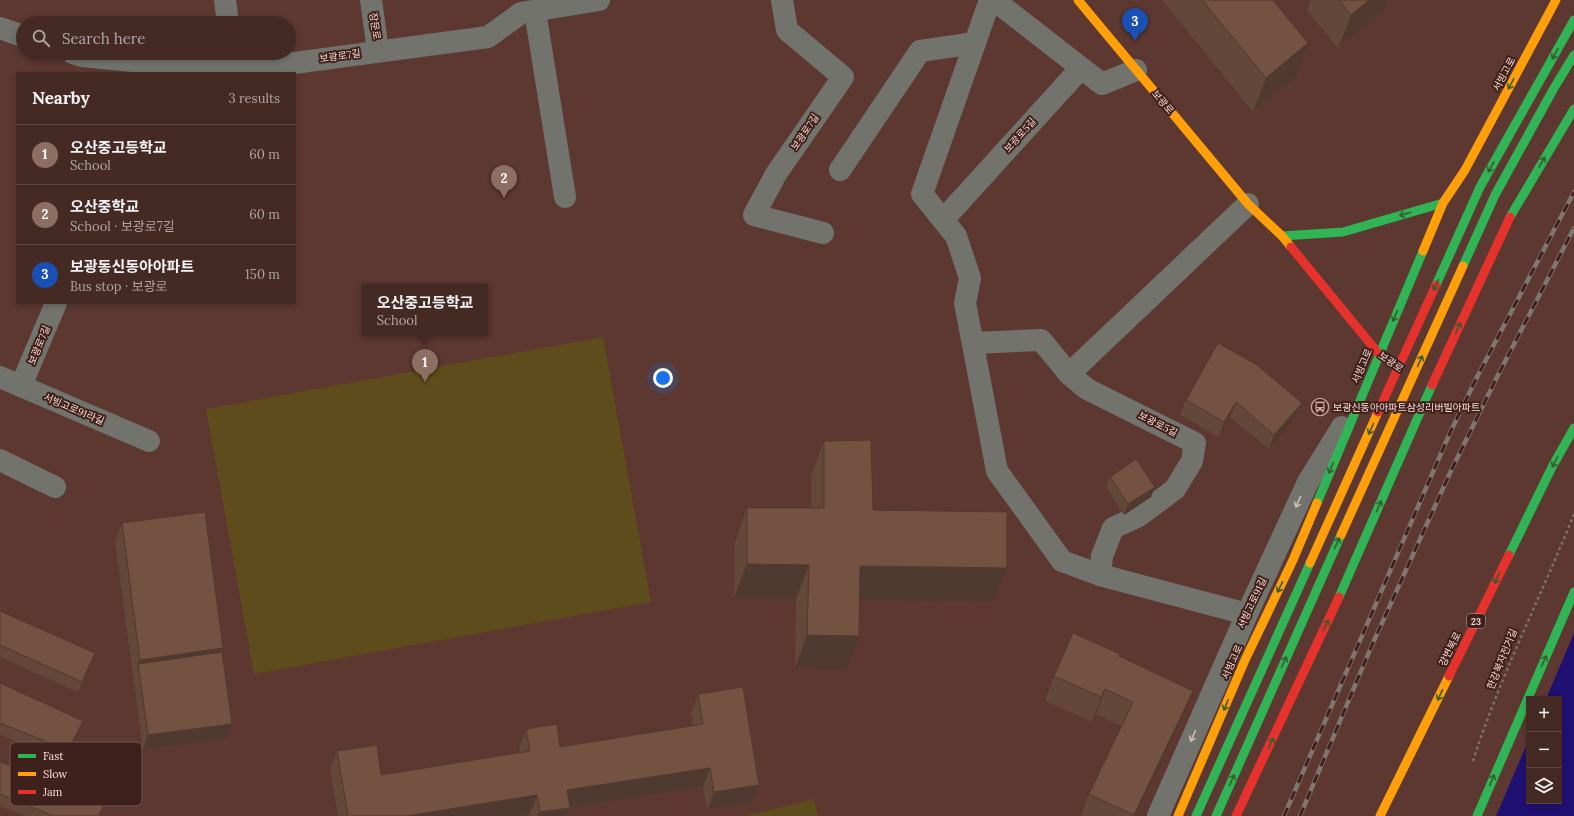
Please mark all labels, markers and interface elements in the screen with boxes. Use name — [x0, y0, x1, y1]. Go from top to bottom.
pin: 3 — [1122, 8, 1148, 41]
street label: 장문로 — [366, 11, 384, 41]
search box — [16, 16, 296, 60]
icon: search — [30, 27, 52, 49]
text: Search here — [62, 29, 145, 48]
street label: 보광로7길 — [319, 47, 361, 65]
one-way arrow — [1550, 48, 1558, 60]
street label: 서빙고로 — [1490, 55, 1518, 93]
one-way arrow — [1507, 78, 1515, 90]
text: Nearby — [32, 87, 90, 109]
street label: 보광로 — [1149, 87, 1177, 117]
text: 3 results — [228, 90, 280, 107]
street label: 보광로7길 — [788, 111, 822, 153]
street label: 보광로5길 — [1001, 115, 1039, 155]
text: 오산중고등학교 — [70, 138, 167, 157]
text: 1 — [42, 146, 48, 163]
text: 60 m — [249, 146, 280, 163]
one-way arrow — [1539, 156, 1547, 168]
text: School — [70, 157, 111, 174]
one-way arrow — [1487, 161, 1495, 173]
pin: 2 — [491, 165, 517, 198]
text: 오산중학교 — [70, 197, 139, 216]
text: 2 — [42, 206, 48, 223]
text: 60 m — [249, 206, 280, 223]
one-way arrow — [1399, 211, 1412, 218]
text: School · 보광로7길 — [70, 218, 175, 235]
text: 보광동신동아아파트 — [70, 257, 194, 276]
text: 3 — [41, 266, 49, 283]
text: 150 m — [245, 266, 280, 283]
text: Bus stop · 보광로 — [70, 278, 168, 295]
one-way arrow — [1432, 278, 1439, 290]
popup — [362, 284, 488, 336]
text: 오산중고등학교 — [377, 293, 473, 312]
one-way arrow — [1391, 309, 1398, 321]
text: School — [377, 312, 418, 329]
one-way arrow — [1455, 322, 1462, 334]
street label: 보광로7길 — [25, 323, 53, 367]
street label: 서빙고로 — [1349, 347, 1375, 385]
pin: 1 — [412, 349, 438, 382]
street label: 보광로 — [1376, 349, 1406, 375]
one-way arrow — [1417, 355, 1424, 367]
your location — [653, 368, 673, 388]
street label: 서빙고로91라길 — [42, 390, 106, 428]
bus stop icon: 보광신동아아파트삼성리버빌아파트 — [1310, 397, 1330, 417]
place label: 보광신동아아파트삼성리버빌아파트 — [1333, 401, 1480, 414]
street label: 보광로5길 — [1136, 409, 1180, 439]
one-way arrow — [1367, 422, 1374, 434]
one-way arrow — [1551, 456, 1559, 468]
one-way arrow — [1327, 461, 1334, 473]
one-way arrow — [1294, 496, 1301, 508]
one-way arrow — [1376, 501, 1383, 513]
one-way arrow — [1334, 537, 1341, 549]
one-way arrow — [1493, 572, 1501, 584]
street label: 서빙고로91길 — [1234, 575, 1270, 631]
one-way arrow — [1276, 581, 1283, 593]
road number: 23 — [1467, 614, 1485, 628]
one-way arrow — [1323, 619, 1330, 631]
street label: 한강북자전거길 — [1484, 627, 1520, 691]
street label: 강변북로 — [1436, 630, 1464, 668]
street label: 서빙고로 — [1219, 643, 1245, 681]
one-way arrow — [1540, 655, 1548, 667]
one-way arrow — [1281, 656, 1289, 668]
one-way arrow — [1436, 689, 1443, 701]
map controls — [1526, 696, 1562, 804]
button: + — [1526, 696, 1562, 732]
one-way arrow — [1221, 699, 1229, 711]
one-way arrow — [1189, 729, 1196, 741]
button: − — [1526, 732, 1562, 768]
one-way arrow — [1268, 737, 1275, 749]
legend — [10, 742, 142, 806]
text: Fast — [43, 749, 64, 763]
text: Slow — [43, 767, 68, 781]
button: layers — [1526, 768, 1562, 804]
one-way arrow — [1228, 775, 1236, 787]
one-way arrow — [1489, 775, 1497, 787]
text: Jam — [42, 785, 63, 799]

